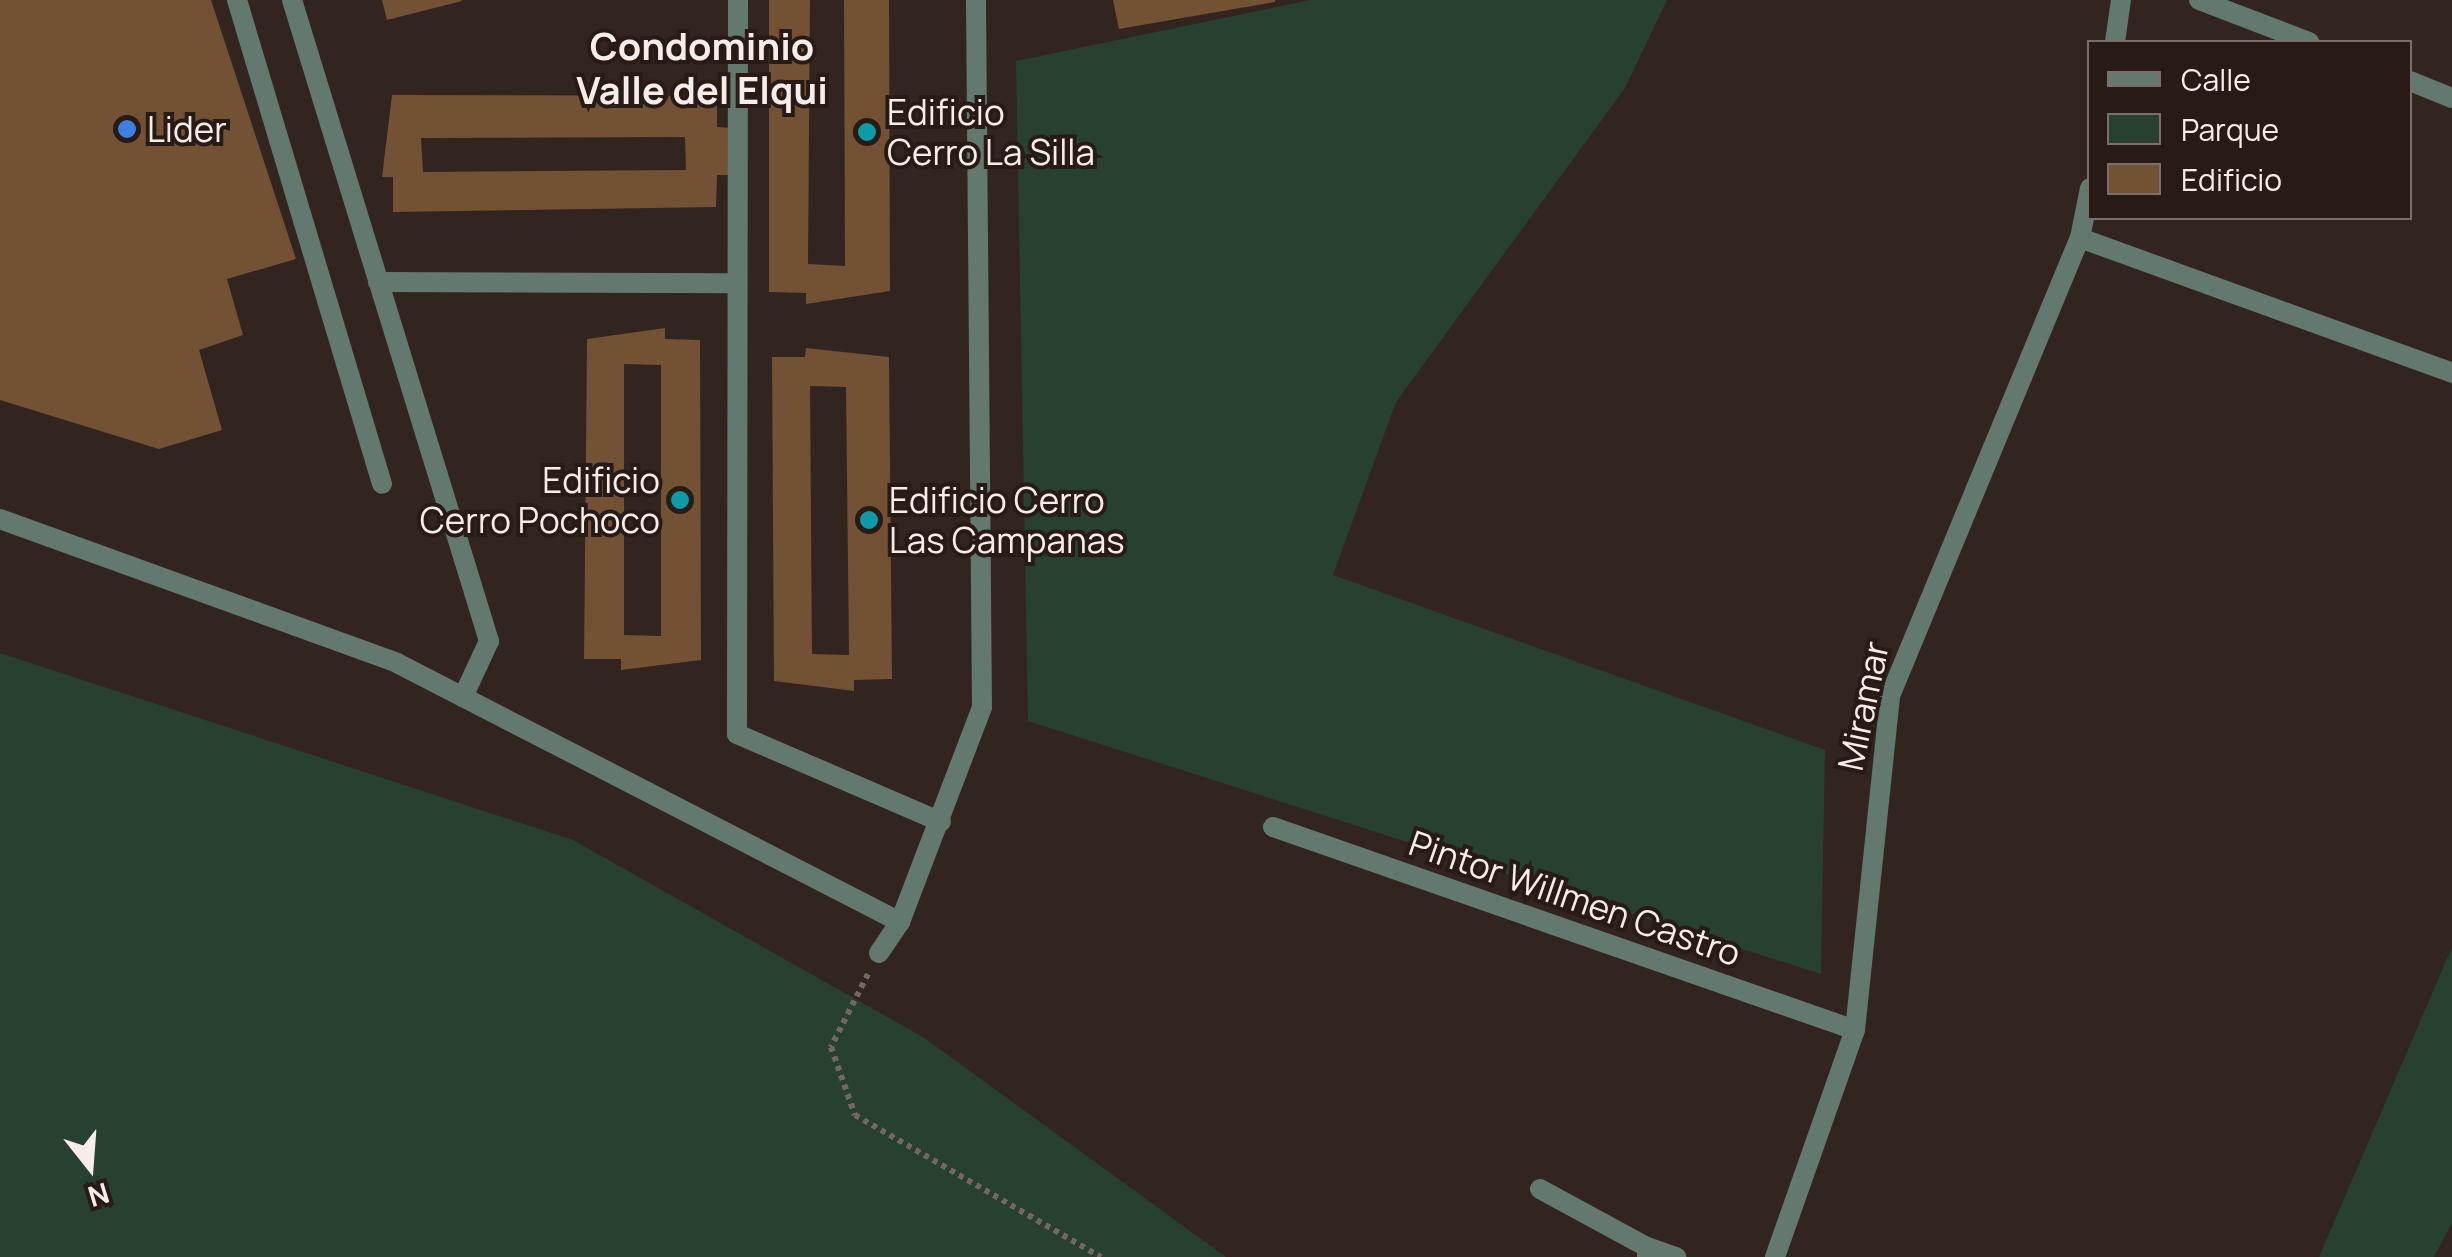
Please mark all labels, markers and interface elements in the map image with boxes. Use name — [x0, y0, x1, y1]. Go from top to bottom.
district label: Condominio Valle del Elqui — [576, 23, 828, 112]
legend — [2087, 40, 2412, 220]
text: Calle — [2181, 59, 2251, 100]
place label: Edificio Cerro La Silla — [887, 91, 1095, 173]
place label: Lider — [147, 108, 227, 150]
text: Parque — [2181, 109, 2279, 150]
marker: Lider — [116, 118, 138, 140]
marker: Edificio Cerro La Silla — [856, 121, 878, 143]
text: Edificio — [2181, 159, 2282, 200]
place label: Edificio Cerro Pochoco — [420, 459, 660, 541]
place label: Edificio Cerro Las Campanas — [889, 479, 1125, 561]
marker: Edificio Cerro Pochoco — [669, 489, 691, 511]
marker: Edificio Cerro Las Campanas — [858, 509, 880, 531]
street label: Miramar — [1829, 638, 1897, 774]
street label: Pintor Willmen Castro — [1404, 822, 1746, 974]
north arrow — [40, 1117, 140, 1217]
text: N — [84, 1175, 114, 1217]

